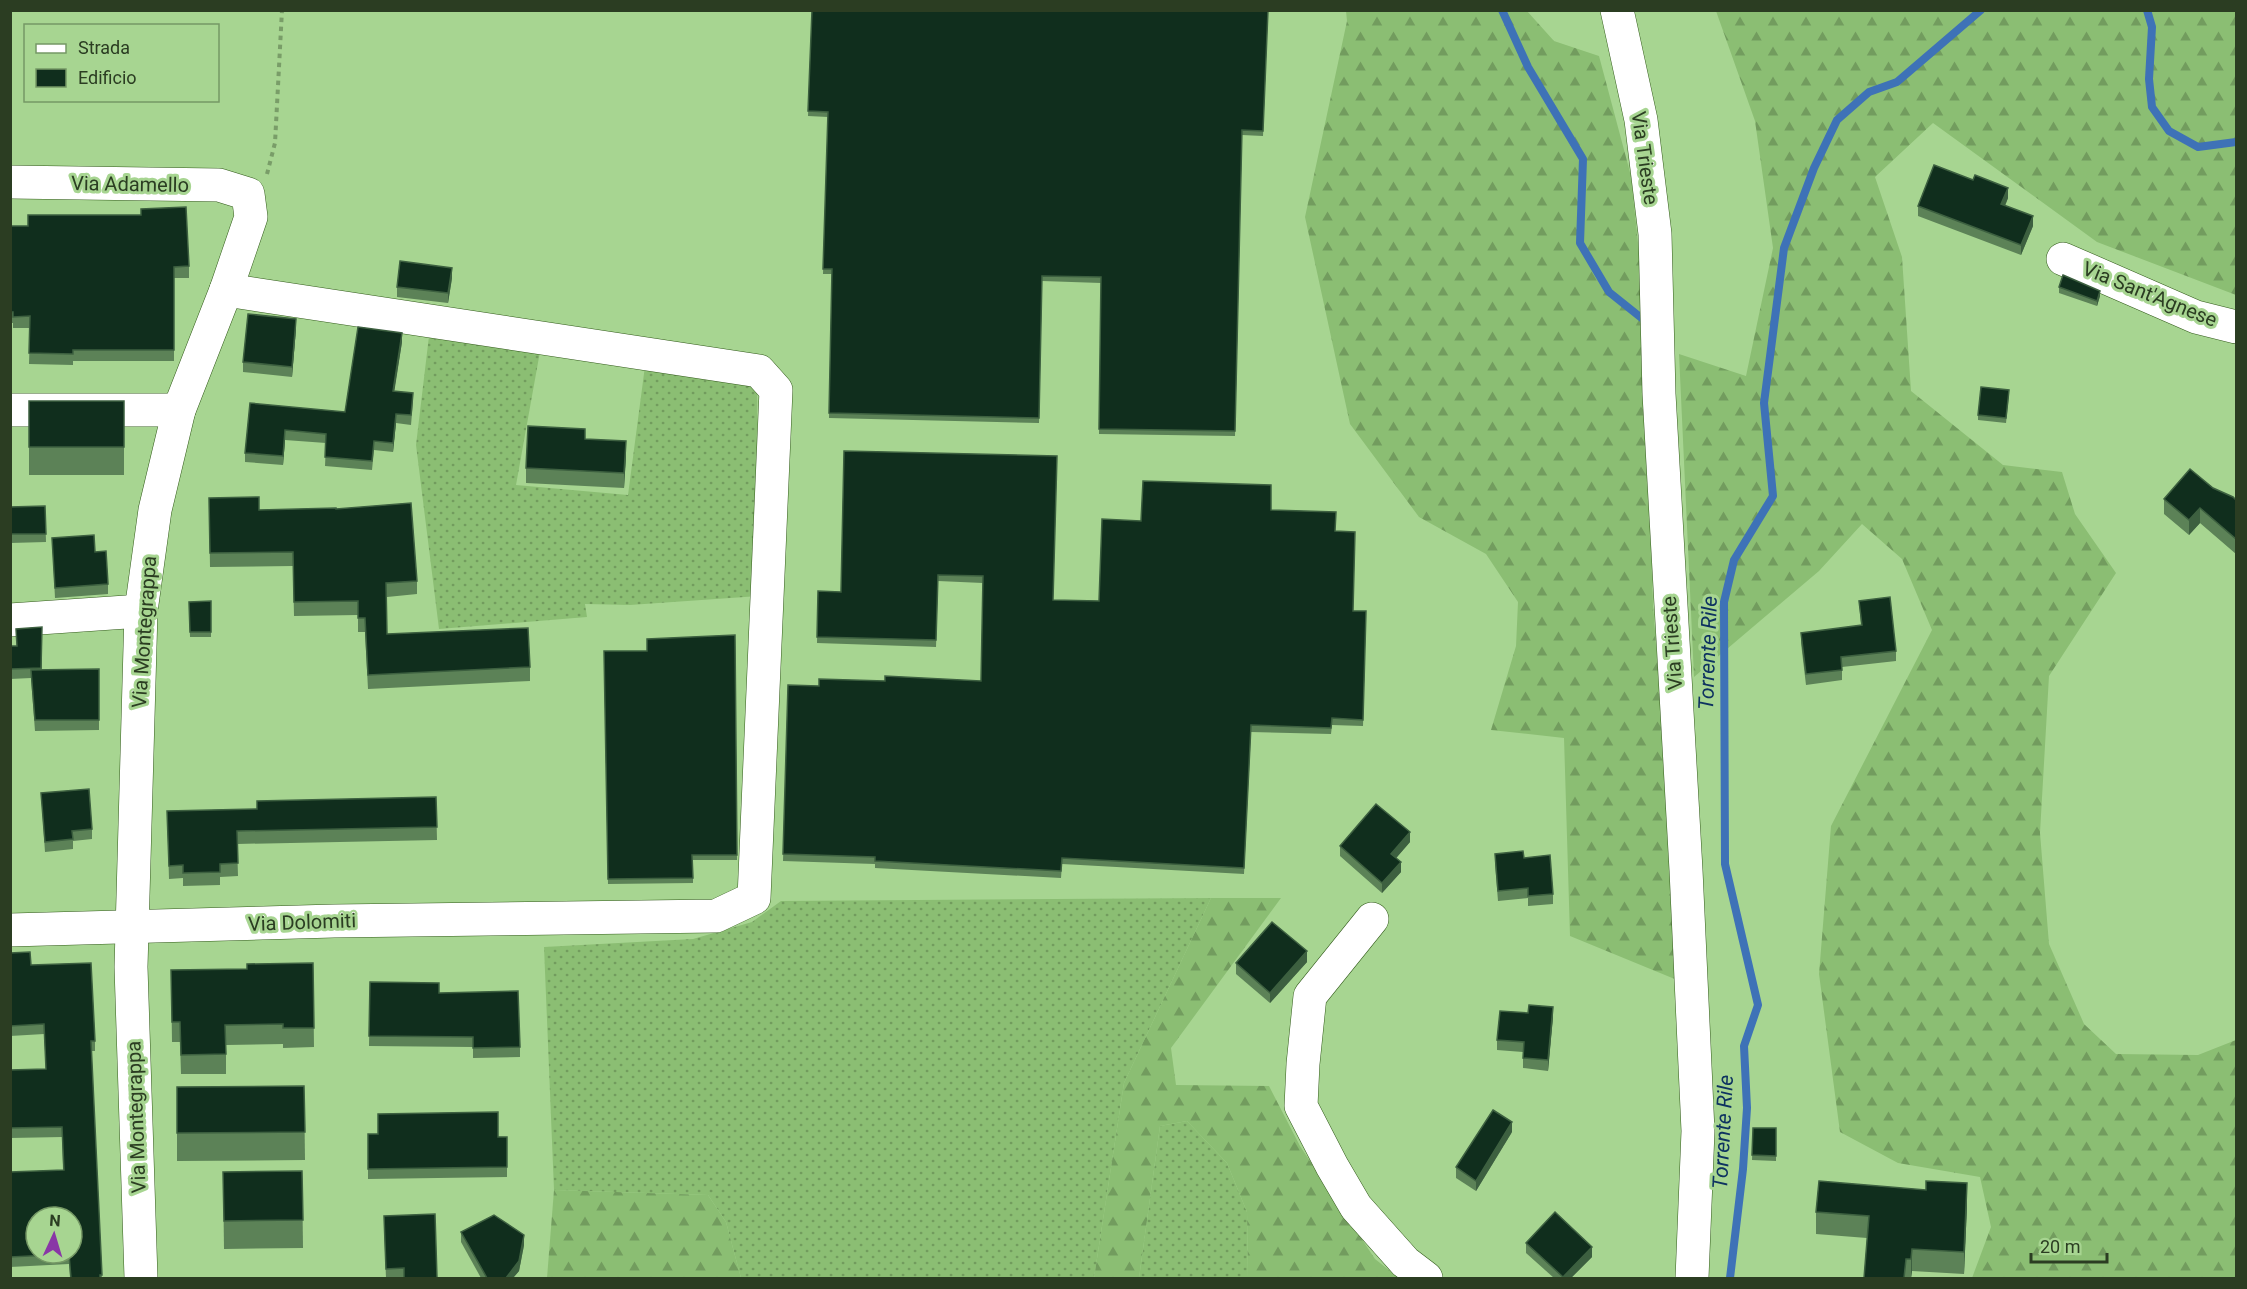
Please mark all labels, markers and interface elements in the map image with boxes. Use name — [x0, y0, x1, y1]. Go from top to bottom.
legend — [24, 24, 219, 102]
text: Strada — [78, 37, 130, 58]
text: Edificio — [78, 67, 137, 88]
street label: Via Trieste — [1627, 110, 1663, 206]
street label: Via Adamello — [71, 171, 189, 197]
street label: Via Sant'Agnese — [2079, 256, 2221, 332]
street label: Via Montegrappa — [127, 555, 161, 709]
street label: Via Trieste — [1657, 595, 1687, 691]
water label: Torrente Rile — [1694, 595, 1722, 711]
street label: Via Dolomiti — [248, 908, 356, 936]
street label: Via Montegrappa — [121, 1040, 151, 1194]
water label: Torrente Rile — [1708, 1074, 1738, 1190]
north arrow — [24, 1205, 84, 1265]
text: N — [49, 1211, 61, 1230]
scale bar — [2031, 1226, 2108, 1264]
text: 20 m — [2040, 1236, 2080, 1257]

